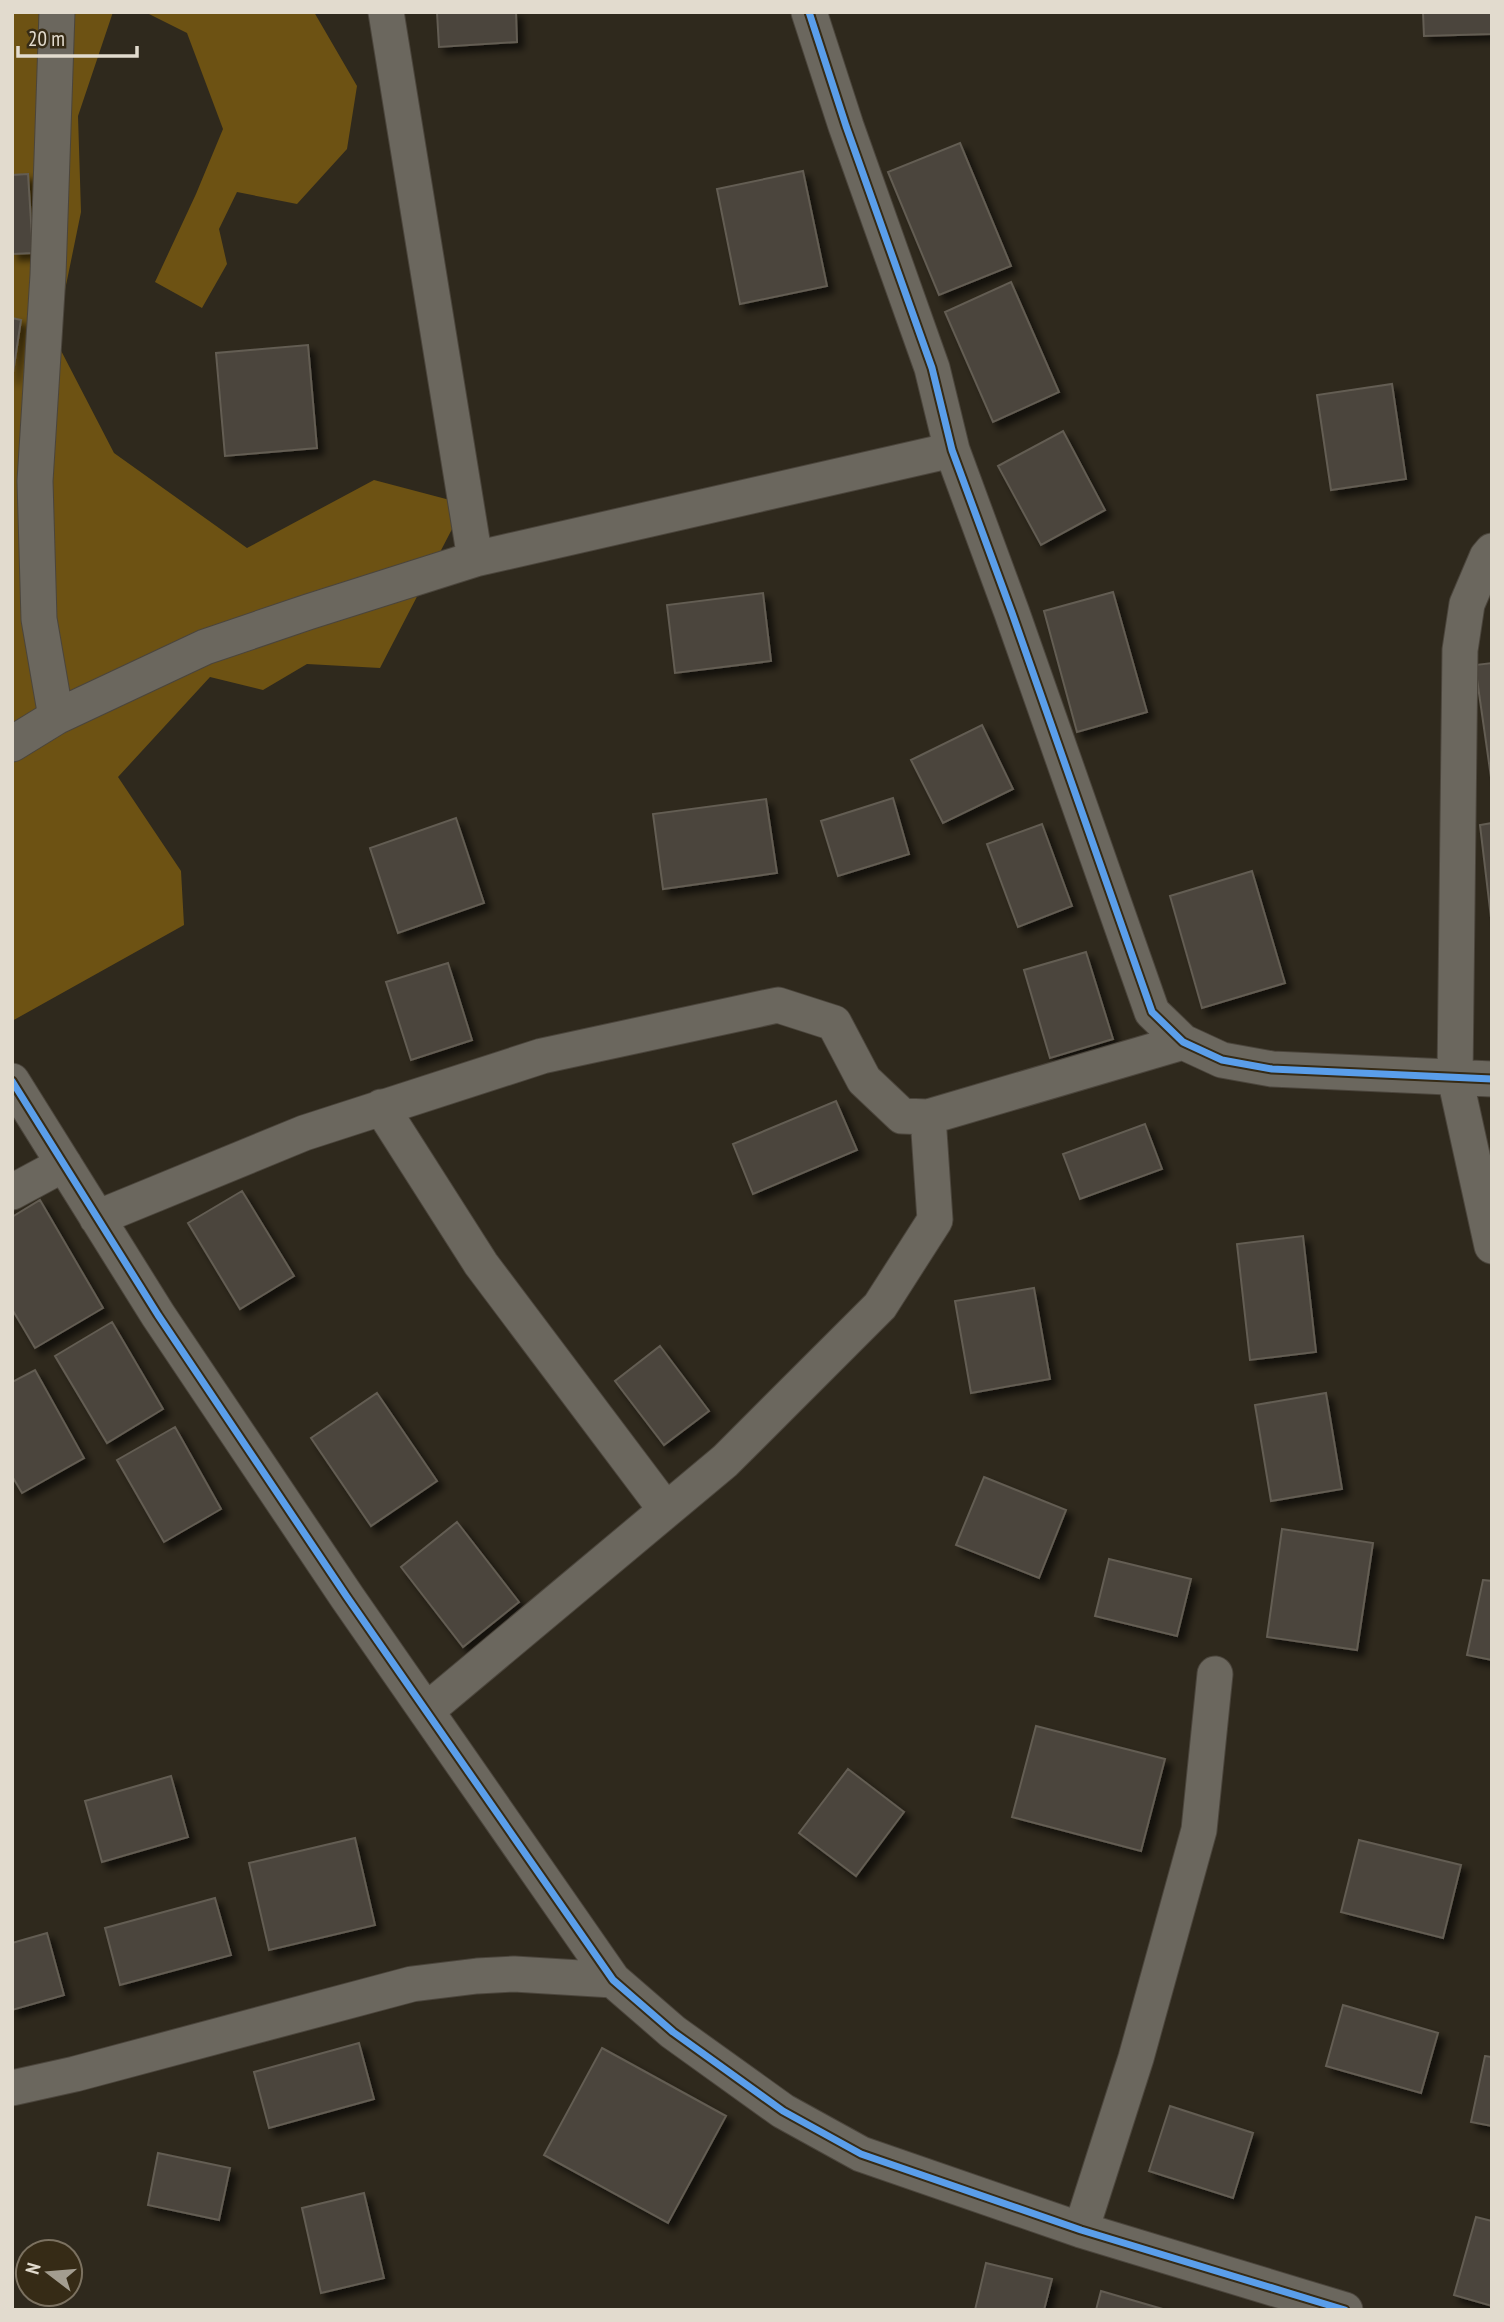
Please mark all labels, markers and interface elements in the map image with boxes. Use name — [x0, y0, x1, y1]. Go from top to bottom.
scale bar — [18, 14, 136, 58]
text: 20 m — [28, 25, 65, 52]
north arrow — [14, 2238, 84, 2308]
text: N — [20, 2260, 46, 2277]

